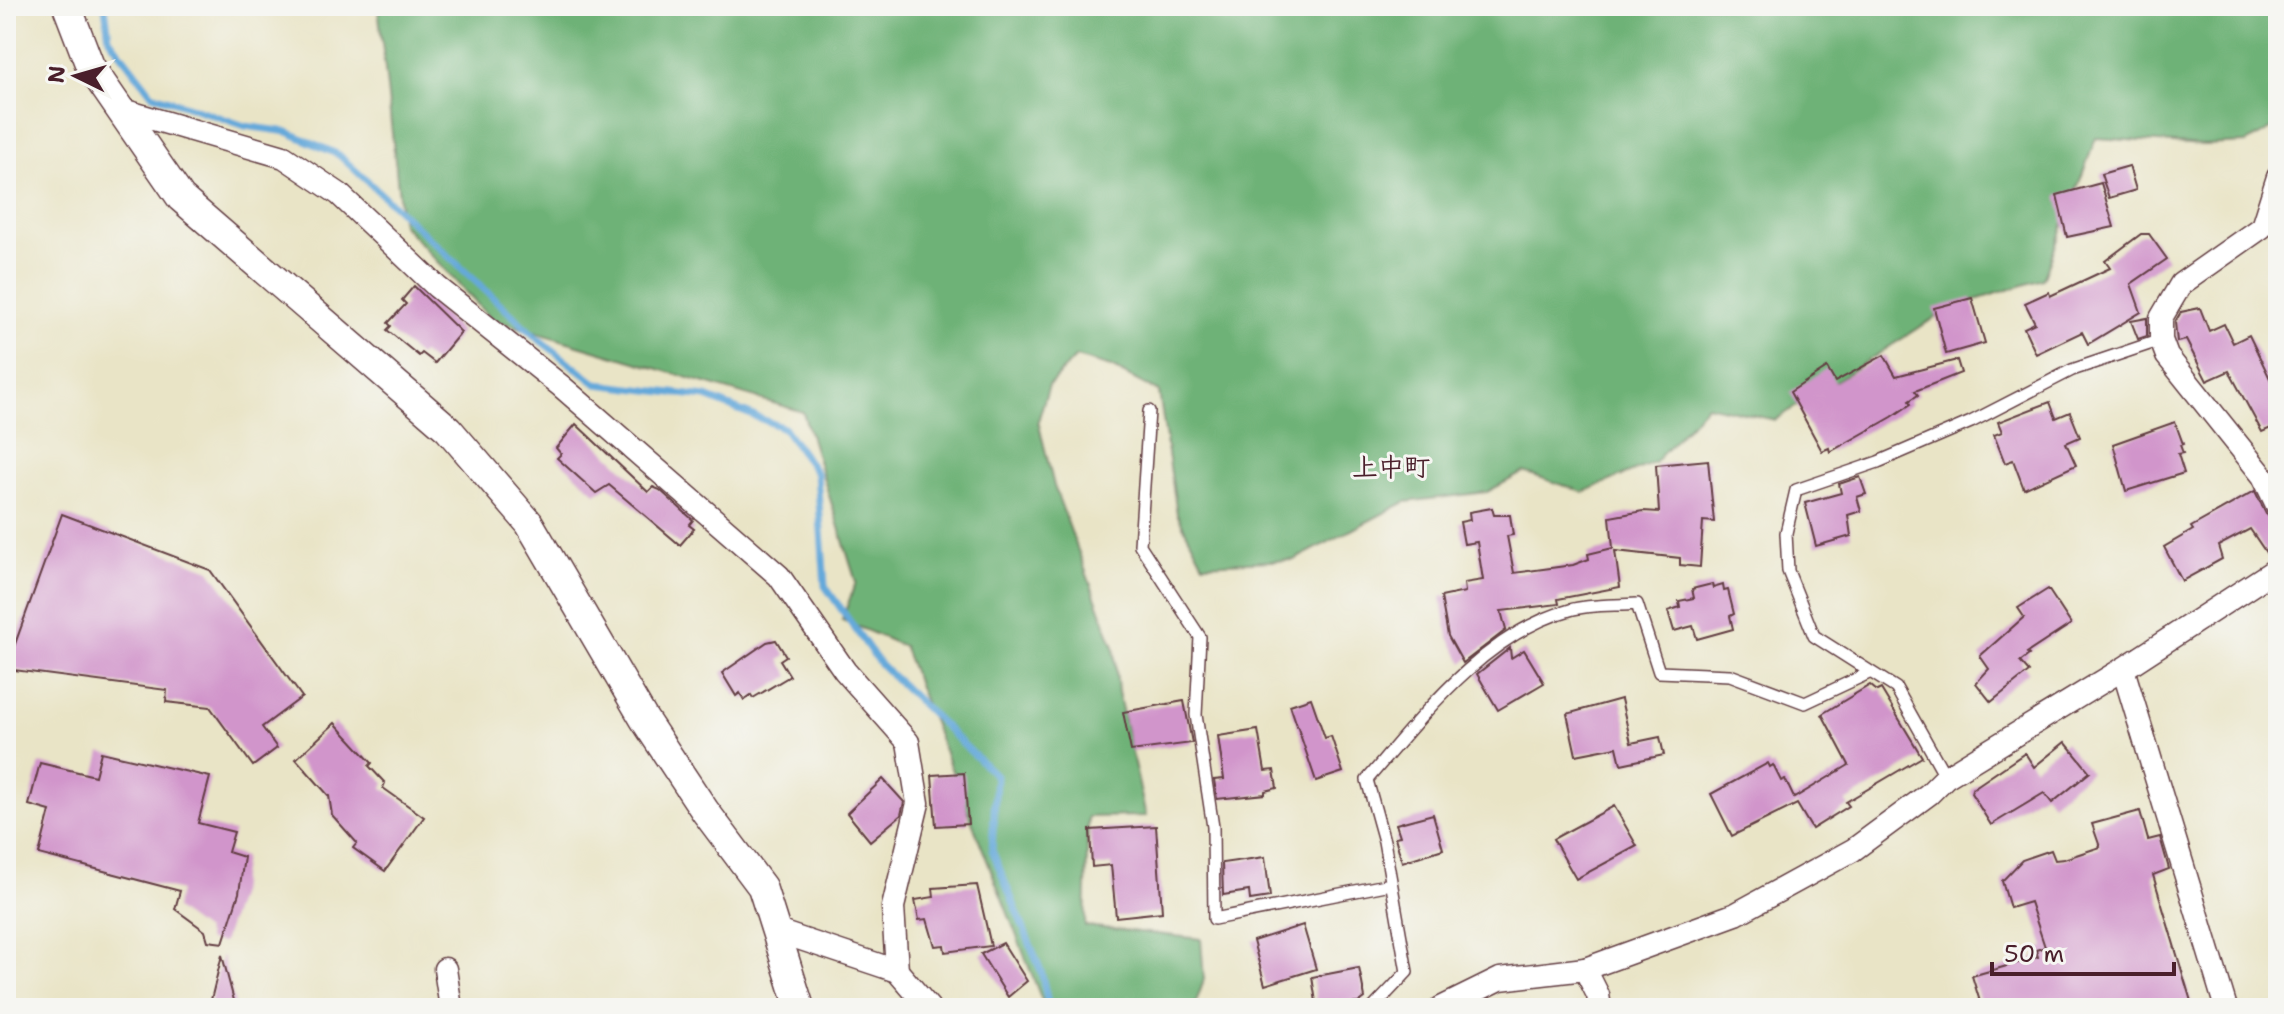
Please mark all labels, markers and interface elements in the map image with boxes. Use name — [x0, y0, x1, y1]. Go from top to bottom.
north arrow — [36, 36, 116, 116]
text: N — [41, 64, 72, 84]
district label: 上中町 — [1352, 449, 1430, 484]
scale bar — [1992, 926, 2174, 976]
text: 50 m — [2004, 938, 2064, 970]

